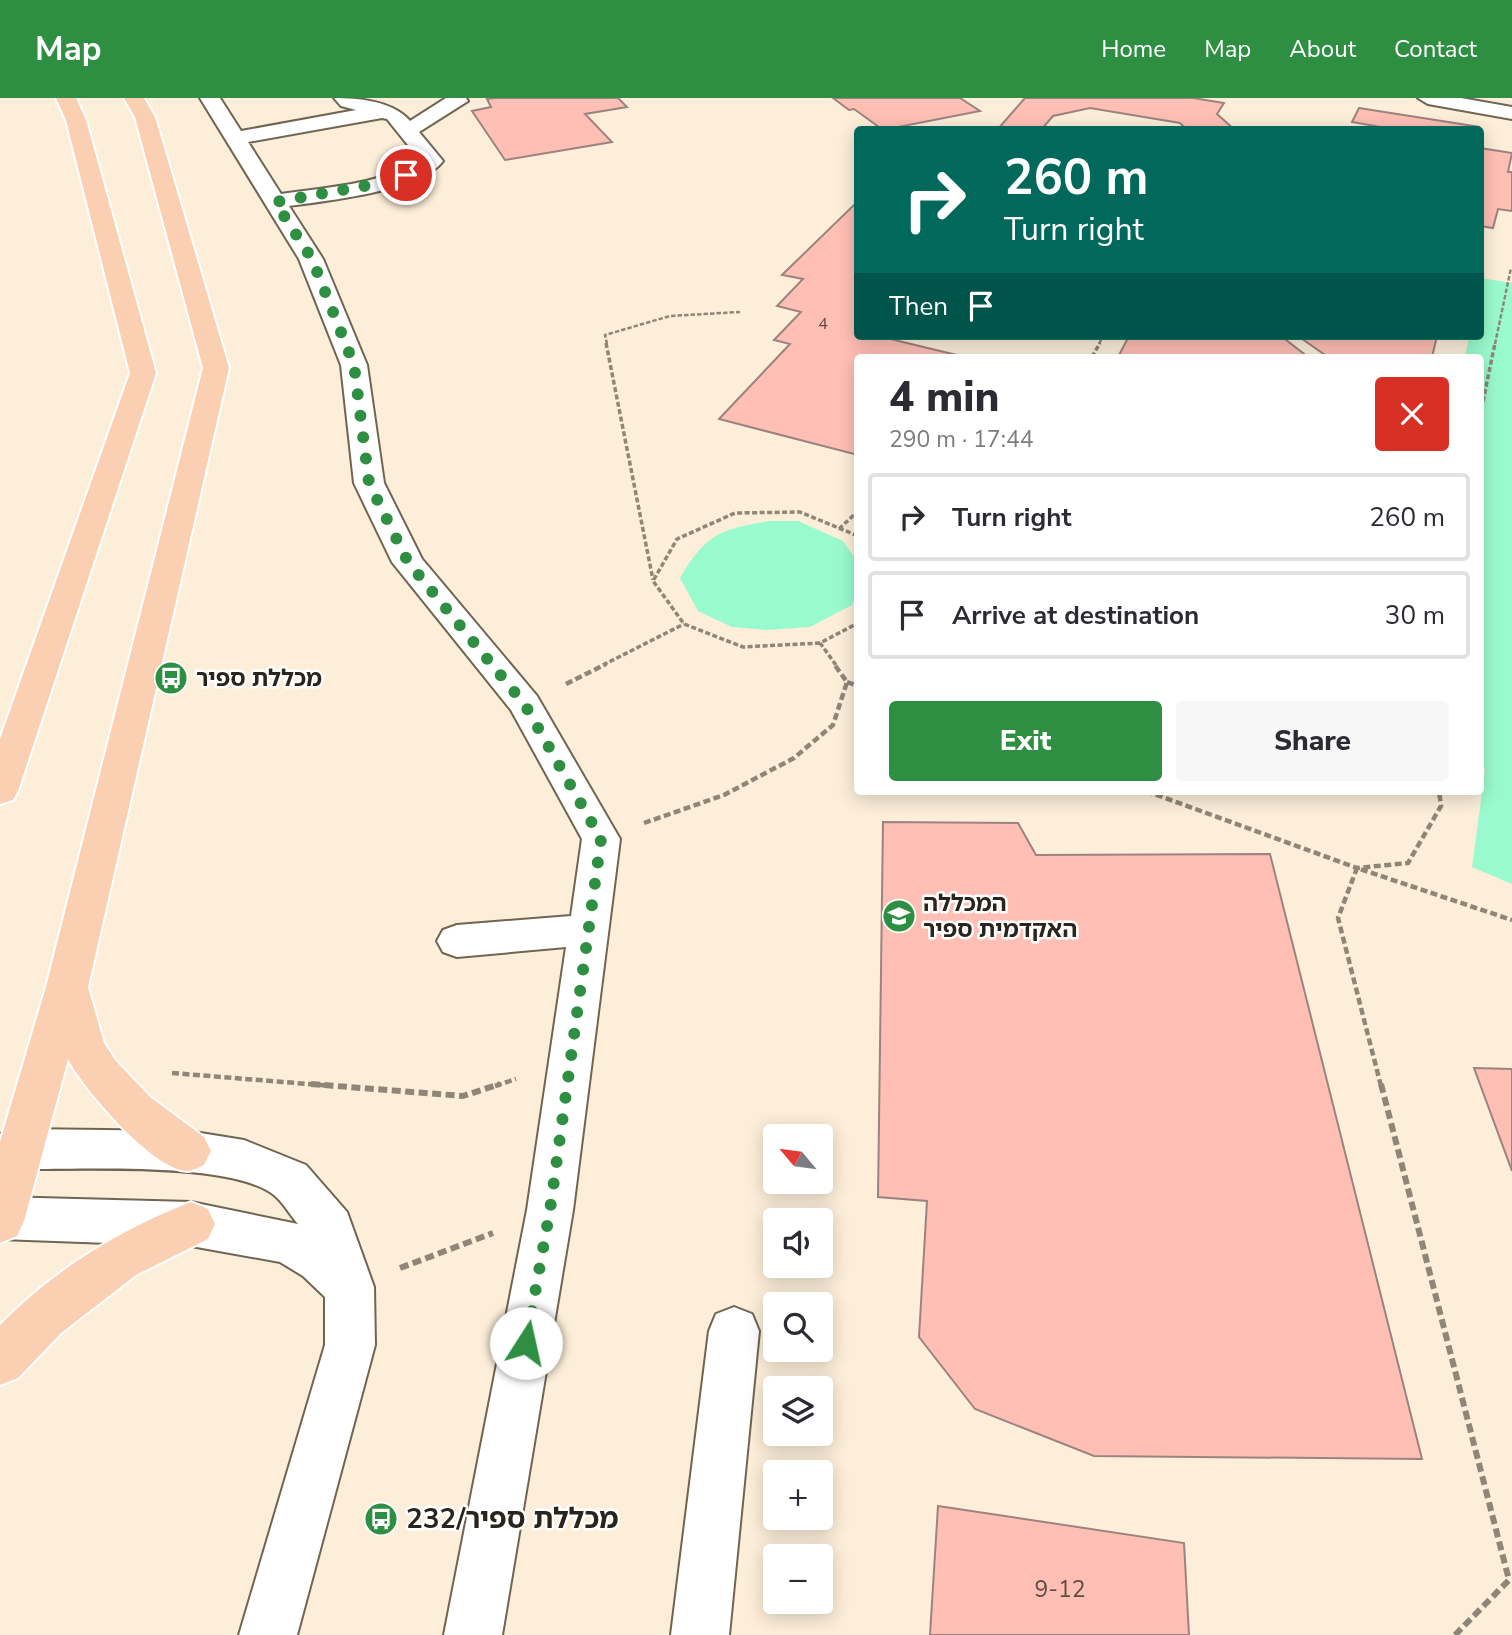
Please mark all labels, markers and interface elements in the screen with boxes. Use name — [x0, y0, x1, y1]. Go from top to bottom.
text: Map — [35, 27, 102, 72]
text: Home — [1101, 33, 1166, 65]
text: Map — [1204, 33, 1251, 65]
text: About — [1289, 33, 1356, 65]
text: Contact — [1394, 33, 1477, 65]
text: 260 m — [1004, 144, 1148, 211]
pin — [376, 145, 436, 205]
icon: right — [889, 154, 980, 245]
icon: arrive — [387, 156, 425, 194]
text: Turn right — [1004, 208, 1144, 251]
icon: arrive — [962, 287, 1000, 325]
text: Then — [889, 289, 948, 324]
house number: 4 — [818, 313, 828, 335]
text: 4 min — [889, 369, 999, 426]
button: close — [1375, 377, 1449, 451]
text: 290 m · 17:44 — [889, 424, 1034, 455]
icon: right — [893, 498, 931, 536]
text: Turn right — [952, 500, 1071, 535]
text: 260 m — [1369, 500, 1445, 535]
icon: arrive — [893, 596, 931, 634]
text: Arrive at destination — [952, 598, 1199, 633]
text: 30 m — [1385, 598, 1445, 633]
bus stop icon: מכללת ספיר — [152, 659, 190, 697]
place label: מכללת ספיר — [196, 663, 322, 694]
button: Exit — [889, 701, 1162, 781]
button: Share — [1176, 701, 1449, 781]
place label: המכללה האקדמית ספיר — [923, 888, 1077, 945]
school or university icon: המכללה האקדמית ספיר — [880, 897, 918, 935]
north arrow — [763, 1124, 833, 1194]
map controls — [763, 1124, 833, 1614]
button: sound — [763, 1208, 833, 1278]
button: search — [763, 1292, 833, 1362]
position arrow — [489, 1306, 563, 1380]
button: layers — [763, 1376, 833, 1446]
button: + — [763, 1460, 833, 1530]
bus stop icon: מכללת ספיר/232 — [362, 1500, 400, 1538]
place label: מכללת ספיר/232 — [406, 1500, 618, 1538]
button: − — [763, 1544, 833, 1614]
house number: 9-12 — [1034, 1574, 1086, 1605]

